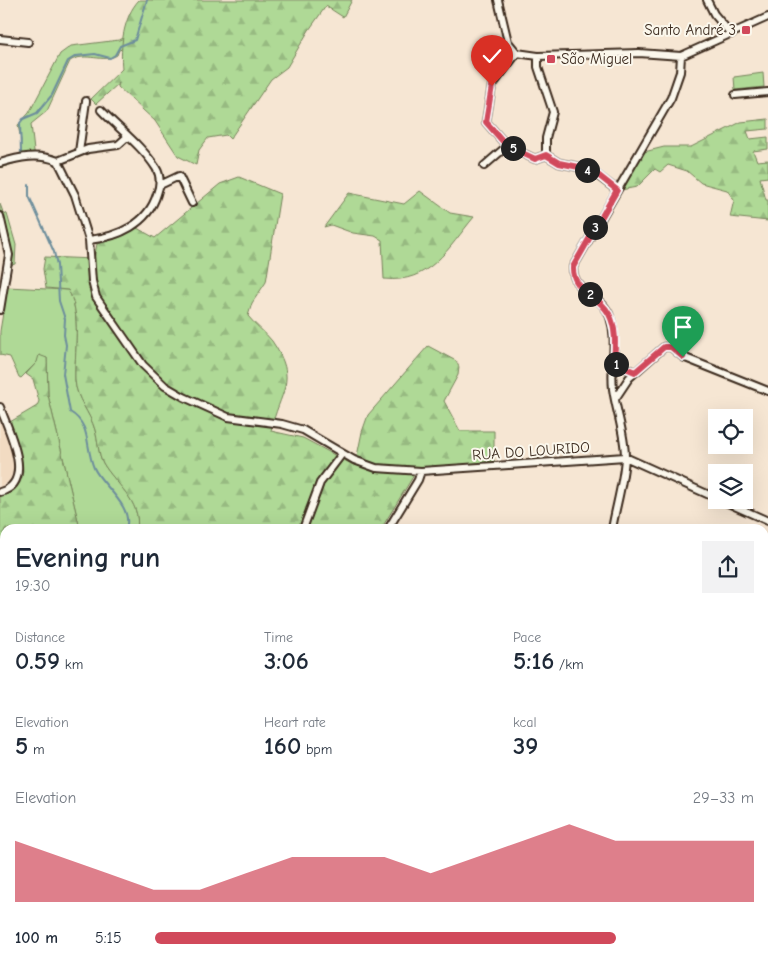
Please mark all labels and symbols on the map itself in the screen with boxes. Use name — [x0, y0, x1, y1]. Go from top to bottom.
place label: Santo André 3 — [644, 21, 736, 39]
marker: Santo André 3 — [740, 24, 752, 36]
pin — [471, 35, 513, 86]
place label: São Miguel — [561, 50, 632, 68]
marker: São Miguel — [545, 53, 557, 65]
pin: 5 — [500, 136, 526, 160]
pin: 4 — [574, 158, 600, 182]
pin: 3 — [582, 214, 608, 240]
pin: 2 — [578, 282, 602, 306]
pin — [662, 306, 704, 357]
pin: 1 — [604, 352, 628, 376]
street label: RUA DO LOURIDO — [472, 438, 590, 464]

